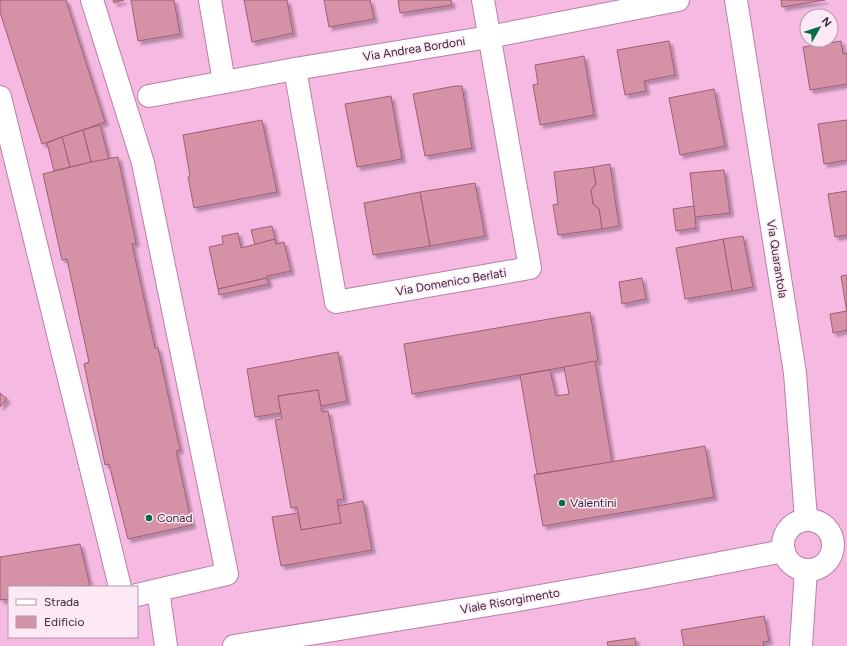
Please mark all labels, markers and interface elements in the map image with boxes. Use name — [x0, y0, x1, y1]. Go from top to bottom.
north arrow — [799, 8, 839, 48]
text: N — [819, 15, 834, 29]
street label: Via Andrea Bordoni — [362, 34, 466, 64]
street label: Via Quarantola — [764, 219, 790, 299]
street label: Via Domenico Berlati — [395, 265, 507, 299]
place label: Valentini — [570, 496, 617, 510]
marker: Valentini — [557, 498, 567, 508]
place label: Conad — [157, 511, 192, 525]
marker: Conad — [144, 513, 154, 523]
street label: Viale Risorgimento — [459, 585, 561, 617]
legend — [8, 586, 138, 638]
text: Strada — [44, 595, 79, 609]
text: Edificio — [44, 615, 84, 629]

